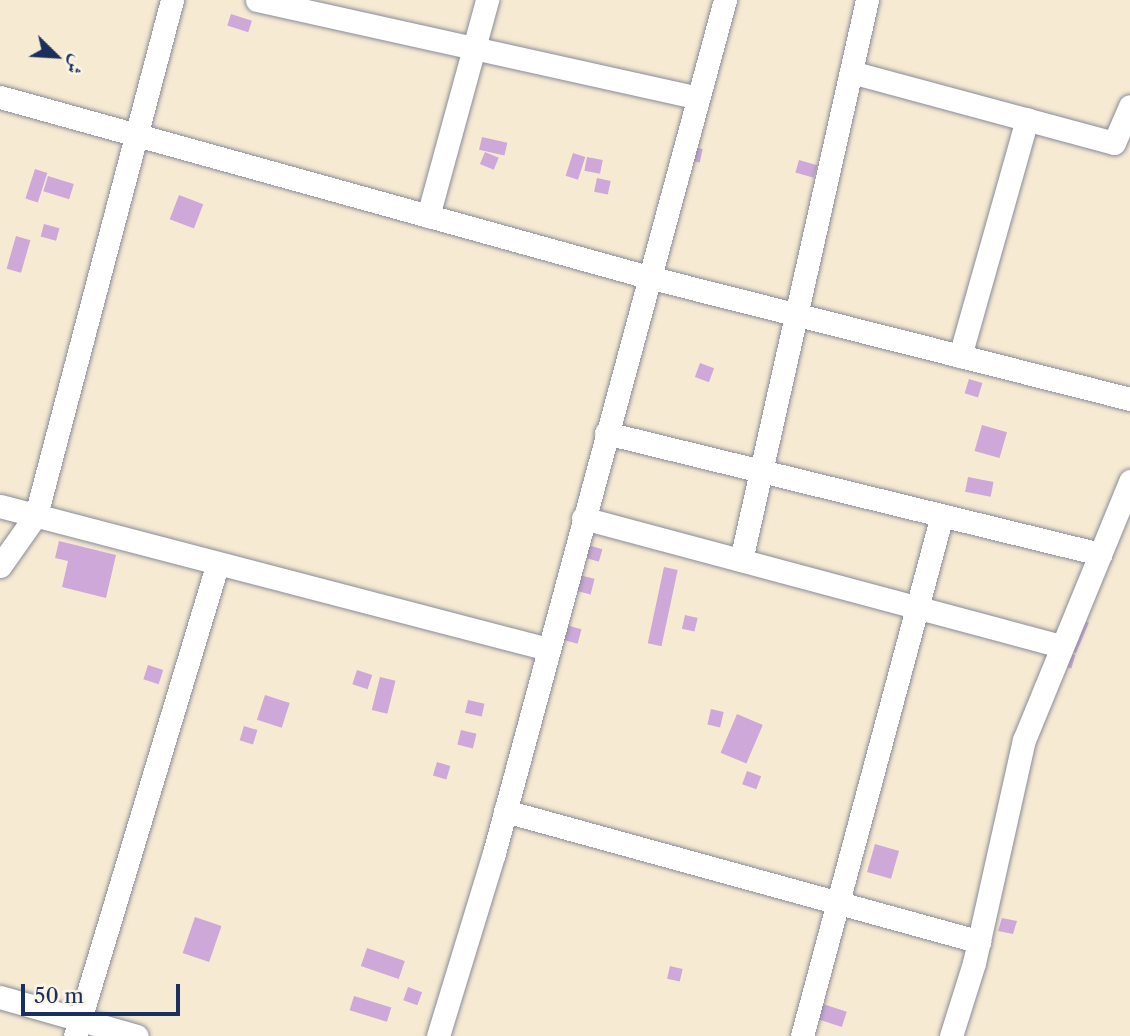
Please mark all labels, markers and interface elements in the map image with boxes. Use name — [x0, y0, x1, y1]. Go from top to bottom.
north arrow — [21, 21, 91, 91]
text: ش — [61, 51, 90, 78]
scale bar — [24, 970, 184, 1014]
text: 50 m — [34, 983, 84, 1008]

